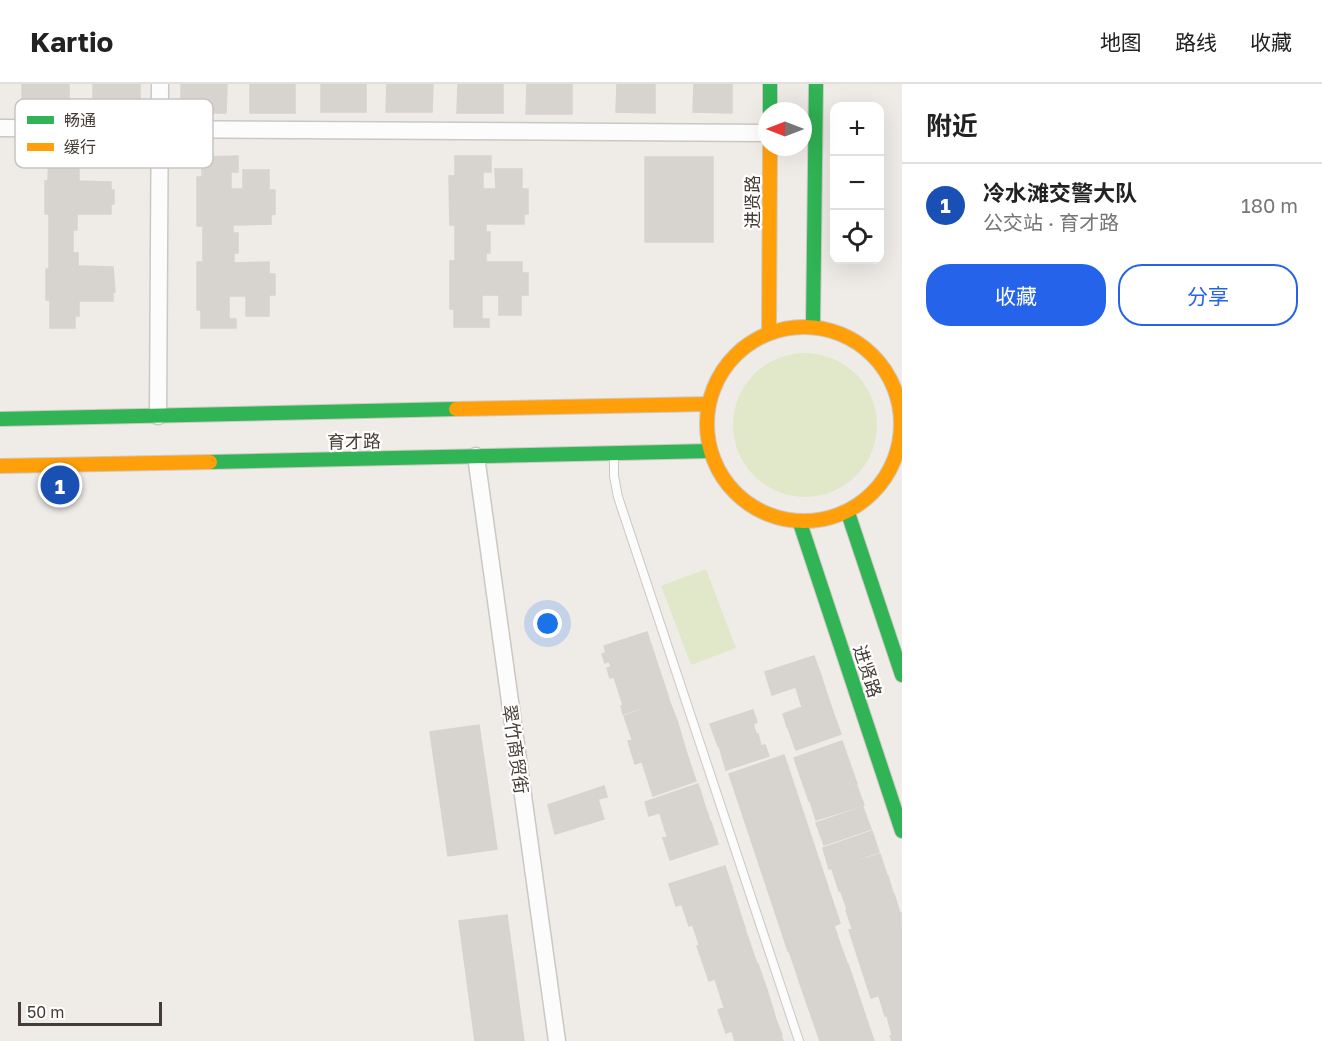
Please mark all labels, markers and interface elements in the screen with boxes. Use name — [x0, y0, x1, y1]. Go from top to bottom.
text: Kartio — [30, 25, 113, 58]
text: 地图 — [1100, 29, 1142, 55]
text: 路线 — [1175, 29, 1217, 55]
text: 收藏 — [1250, 29, 1292, 55]
legend — [15, 99, 213, 168]
north arrow — [758, 102, 812, 156]
map controls — [830, 102, 884, 264]
button: + — [830, 102, 884, 156]
text: 畅通 — [64, 110, 96, 130]
text: 附近 — [926, 110, 978, 141]
text: 缓行 — [64, 137, 96, 157]
button: − — [830, 156, 884, 210]
street label: 进贤路 — [741, 175, 763, 229]
text: 冷水滩交警大队 — [983, 179, 1137, 206]
text: 1 — [940, 193, 951, 217]
text: 180 m — [1241, 193, 1298, 217]
button: locate — [830, 210, 884, 264]
text: 公交站 · 育才路 — [983, 210, 1119, 234]
button: 收藏 — [926, 264, 1106, 326]
button: 分享 — [1118, 264, 1298, 326]
street label: 育才路 — [327, 430, 381, 452]
pin: 1 — [40, 462, 80, 508]
your location — [533, 609, 562, 638]
street label: 进贤路 — [849, 642, 887, 700]
street label: 翠竹商贸街 — [499, 703, 533, 795]
scale bar — [18, 999, 162, 1026]
text: 50 m — [27, 1002, 64, 1022]

